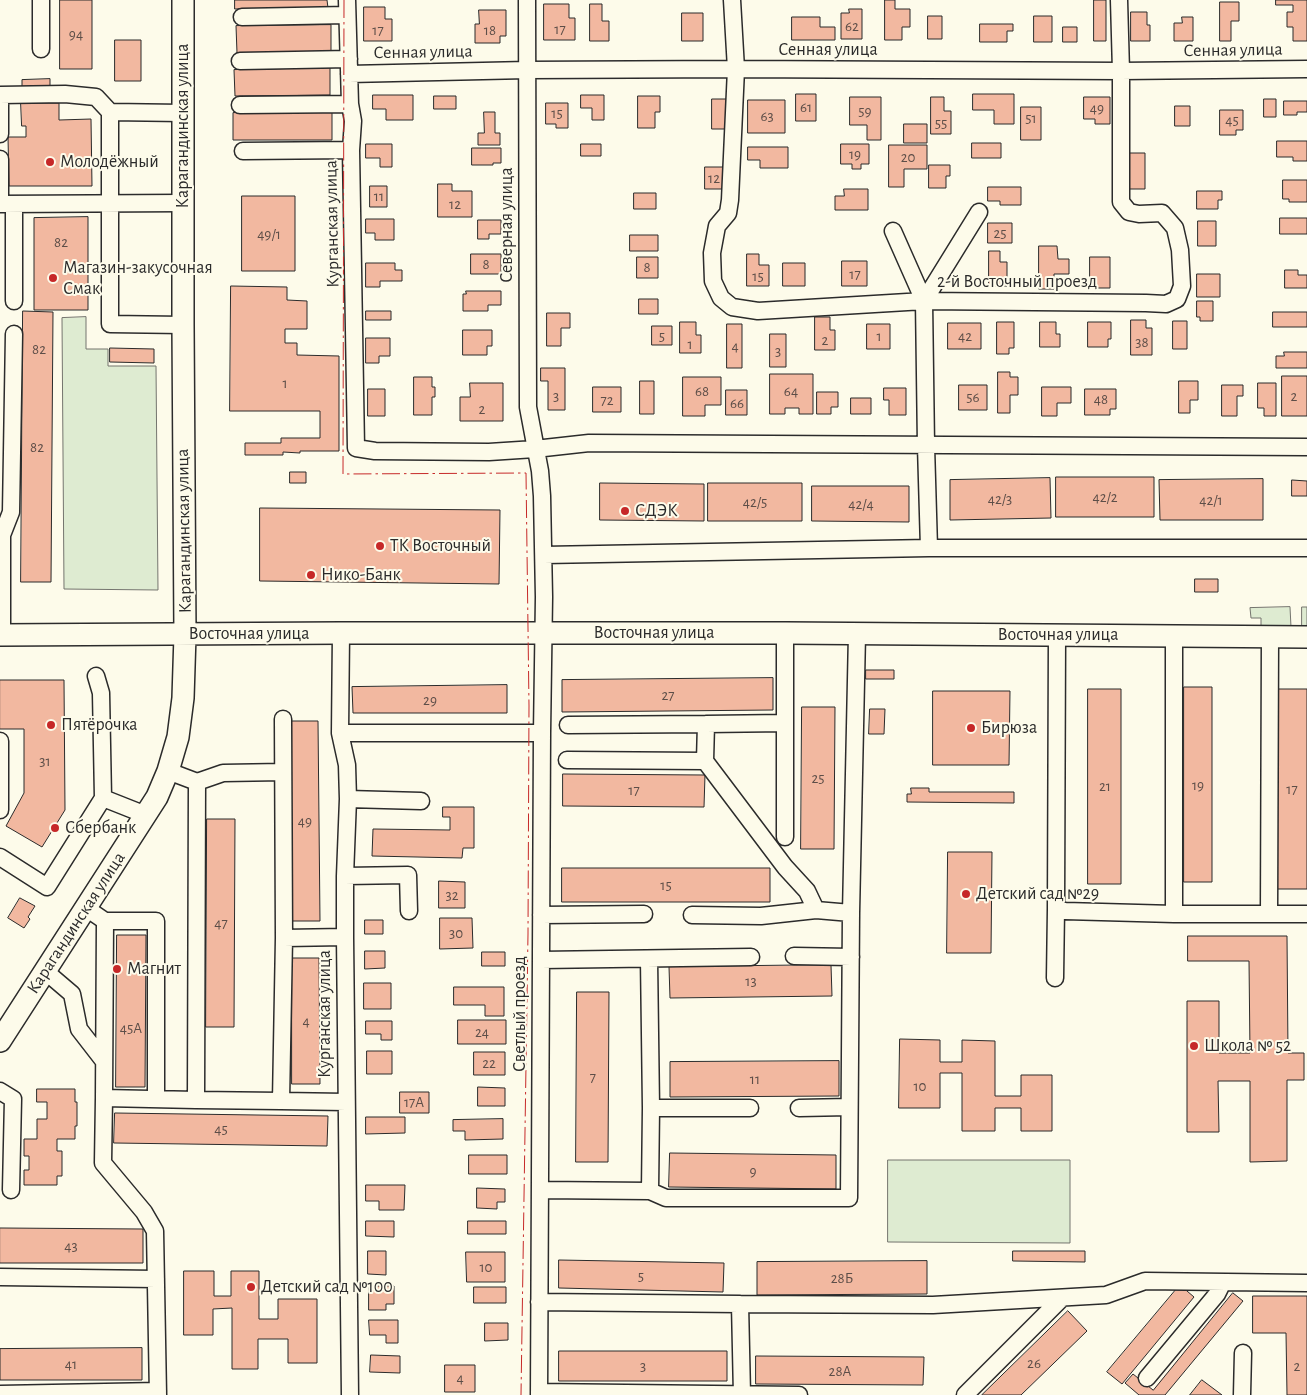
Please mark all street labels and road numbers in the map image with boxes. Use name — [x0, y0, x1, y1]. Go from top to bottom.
street label: Сенная улица — [1183, 38, 1283, 62]
street label: Сенная улица — [778, 39, 878, 61]
street label: Сенная улица — [373, 40, 473, 64]
street label: Карагандинская улица — [172, 44, 194, 208]
street label: Курганская улица — [320, 160, 344, 288]
street label: Северная улица — [496, 167, 518, 283]
street label: 2-й Восточный проезд — [937, 271, 1097, 293]
street label: Карагандинская улица — [172, 448, 196, 614]
street label: Восточная улица — [593, 622, 715, 644]
street label: Восточная улица — [188, 623, 310, 645]
street label: Восточная улица — [997, 624, 1119, 646]
street label: Карагандинская улица — [22, 848, 130, 998]
street label: Курганская улица — [314, 950, 336, 1078]
street label: Светлый проезд — [509, 956, 531, 1072]

